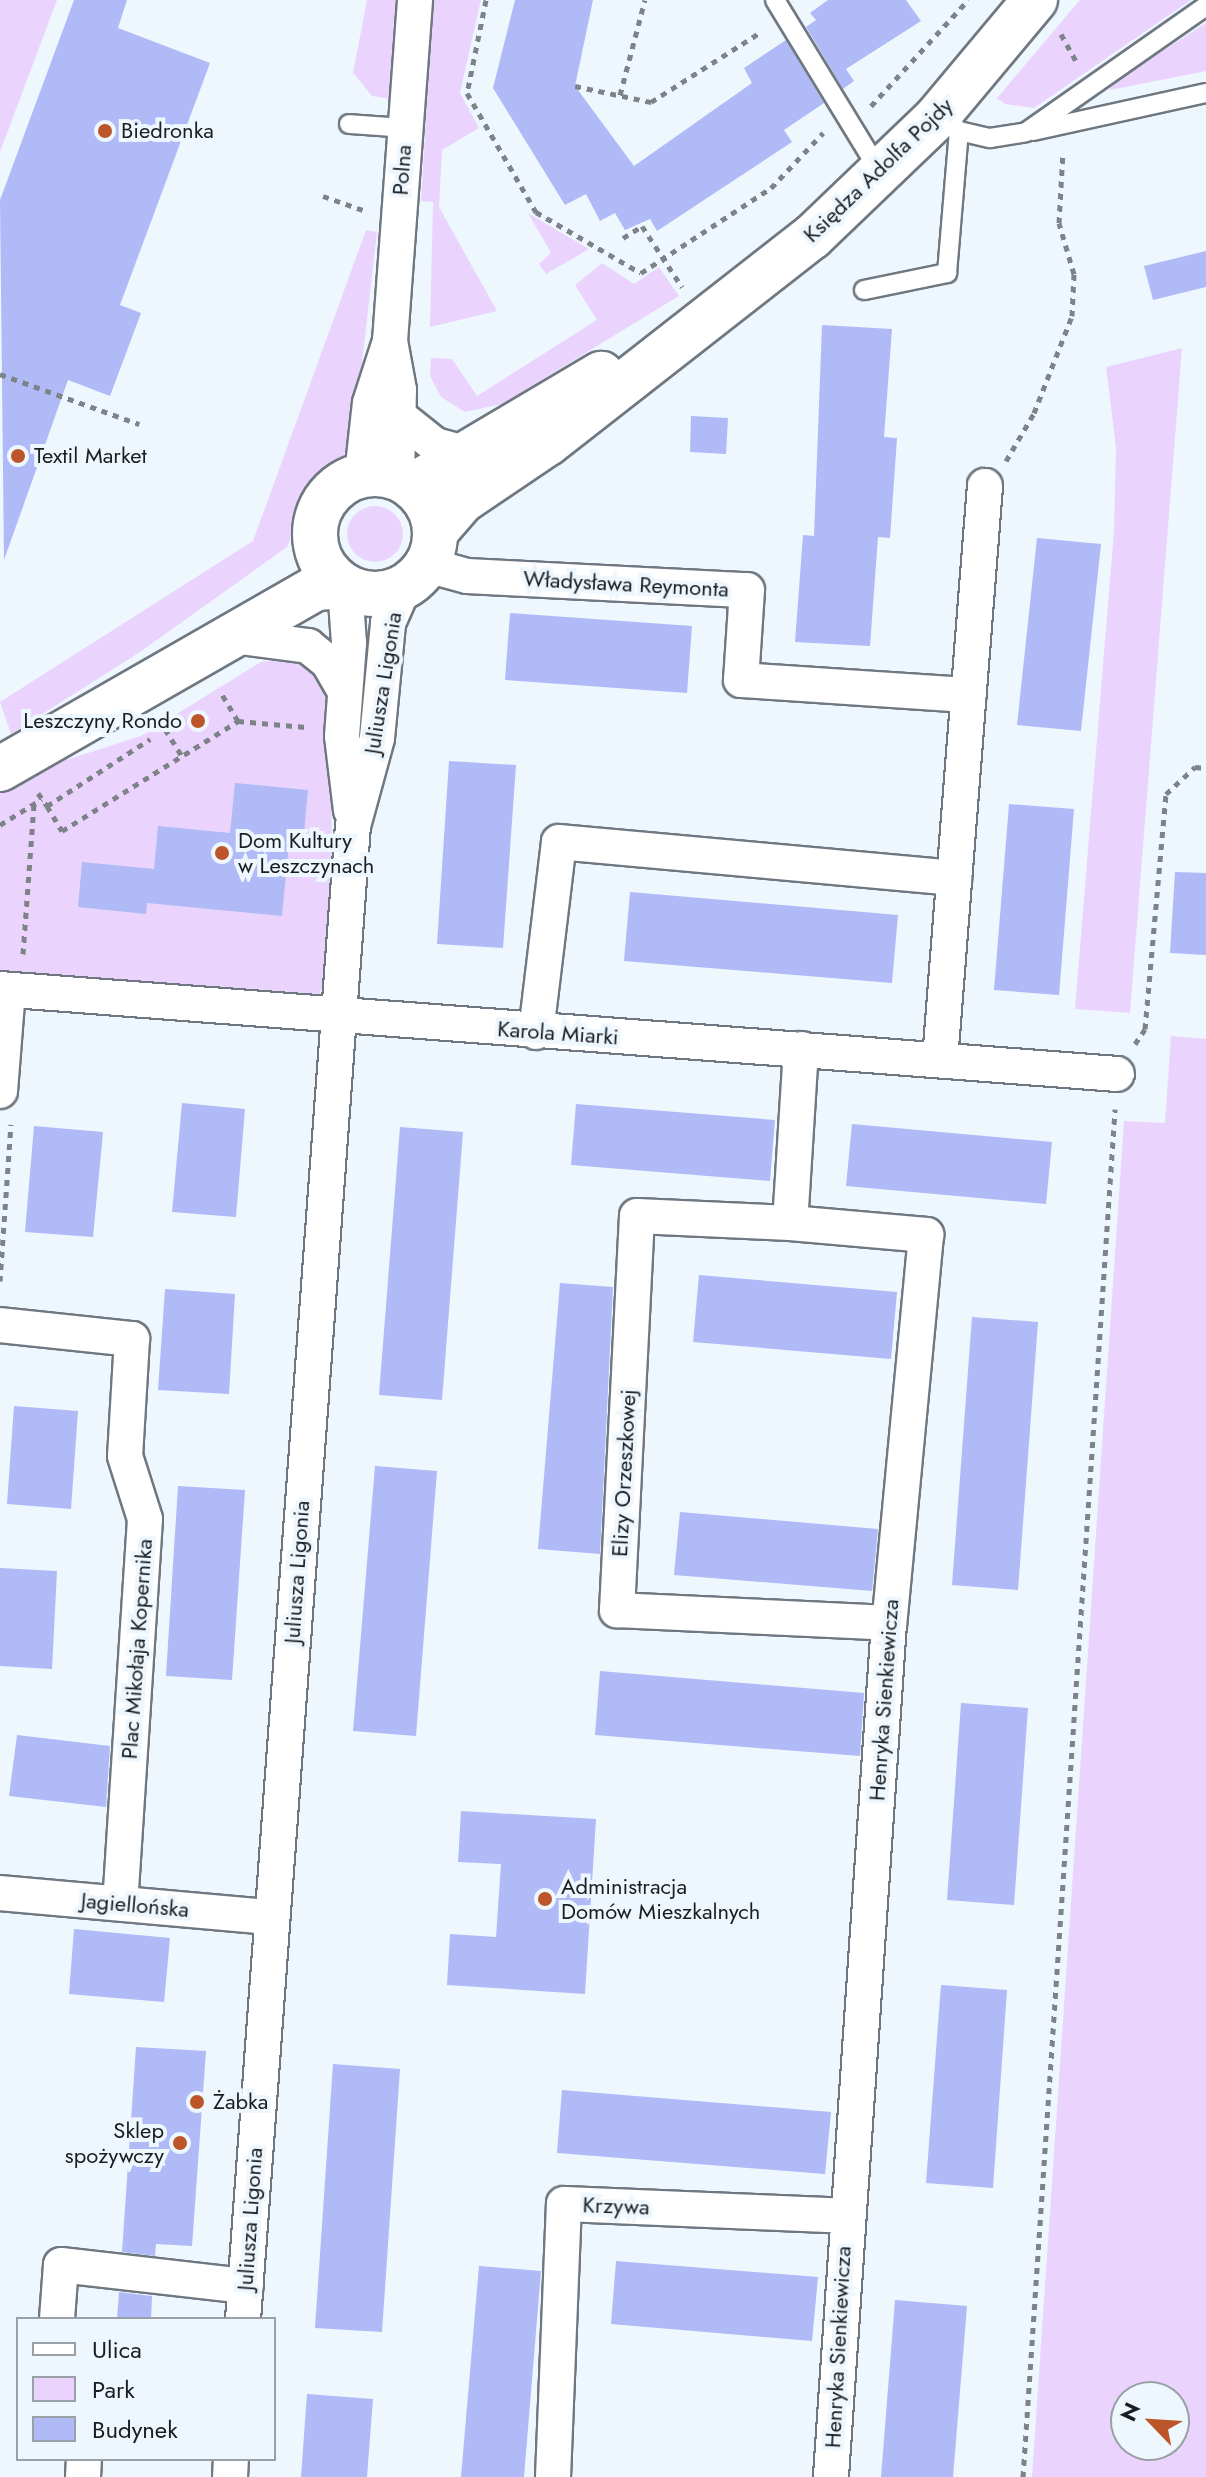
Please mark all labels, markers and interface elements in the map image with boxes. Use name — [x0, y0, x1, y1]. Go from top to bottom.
street label: Księdza Adolfa Pojdy — [798, 92, 958, 248]
place label: Biedronka — [121, 118, 214, 144]
marker: Biedronka — [96, 122, 114, 140]
street label: Polna — [387, 144, 417, 196]
place label: Textil Market — [34, 443, 147, 469]
marker: Textil Market — [9, 447, 27, 465]
street label: Władysława Reymonta — [523, 565, 729, 603]
street label: Juliusza Ligonia — [359, 610, 407, 756]
place label: Leszczyny Rondo — [23, 708, 182, 734]
marker: Leszczyny Rondo — [189, 712, 207, 730]
place label: Dom Kultury w Leszczynach — [238, 827, 374, 878]
marker: Dom Kultury w Leszczynach — [213, 844, 231, 862]
street label: Karola Miarki — [496, 1016, 620, 1050]
street label: Elizy Orzeszkowej — [606, 1389, 642, 1557]
street label: Juliusza Ligonia — [279, 1500, 315, 1644]
street label: Plac Mikołaja Kopernika — [116, 1538, 158, 1760]
street label: Henryka Sienkiewicza — [864, 1598, 904, 1802]
place label: Administracja Domów Mieszkalnych — [561, 1873, 760, 1924]
street label: Jagiellońska — [80, 1887, 190, 1923]
marker: Administracja Domów Mieszkalnych — [536, 1890, 554, 1908]
place label: Żabka — [213, 2089, 268, 2115]
marker: Żabka — [188, 2093, 206, 2111]
place label: Sklep spożywczy — [65, 2117, 164, 2168]
marker: Sklep spożywczy — [171, 2134, 189, 2152]
street label: Juliusza Ligonia — [232, 2147, 268, 2291]
street label: Krzywa — [582, 2192, 650, 2220]
street label: Henryka Sienkiewicza — [820, 2245, 856, 2449]
legend — [16, 2317, 276, 2461]
text: Ulica — [92, 2332, 142, 2367]
text: Park — [92, 2372, 135, 2407]
north arrow — [1110, 2381, 1190, 2461]
text: N — [1112, 2397, 1148, 2426]
text: Budynek — [92, 2412, 178, 2447]

